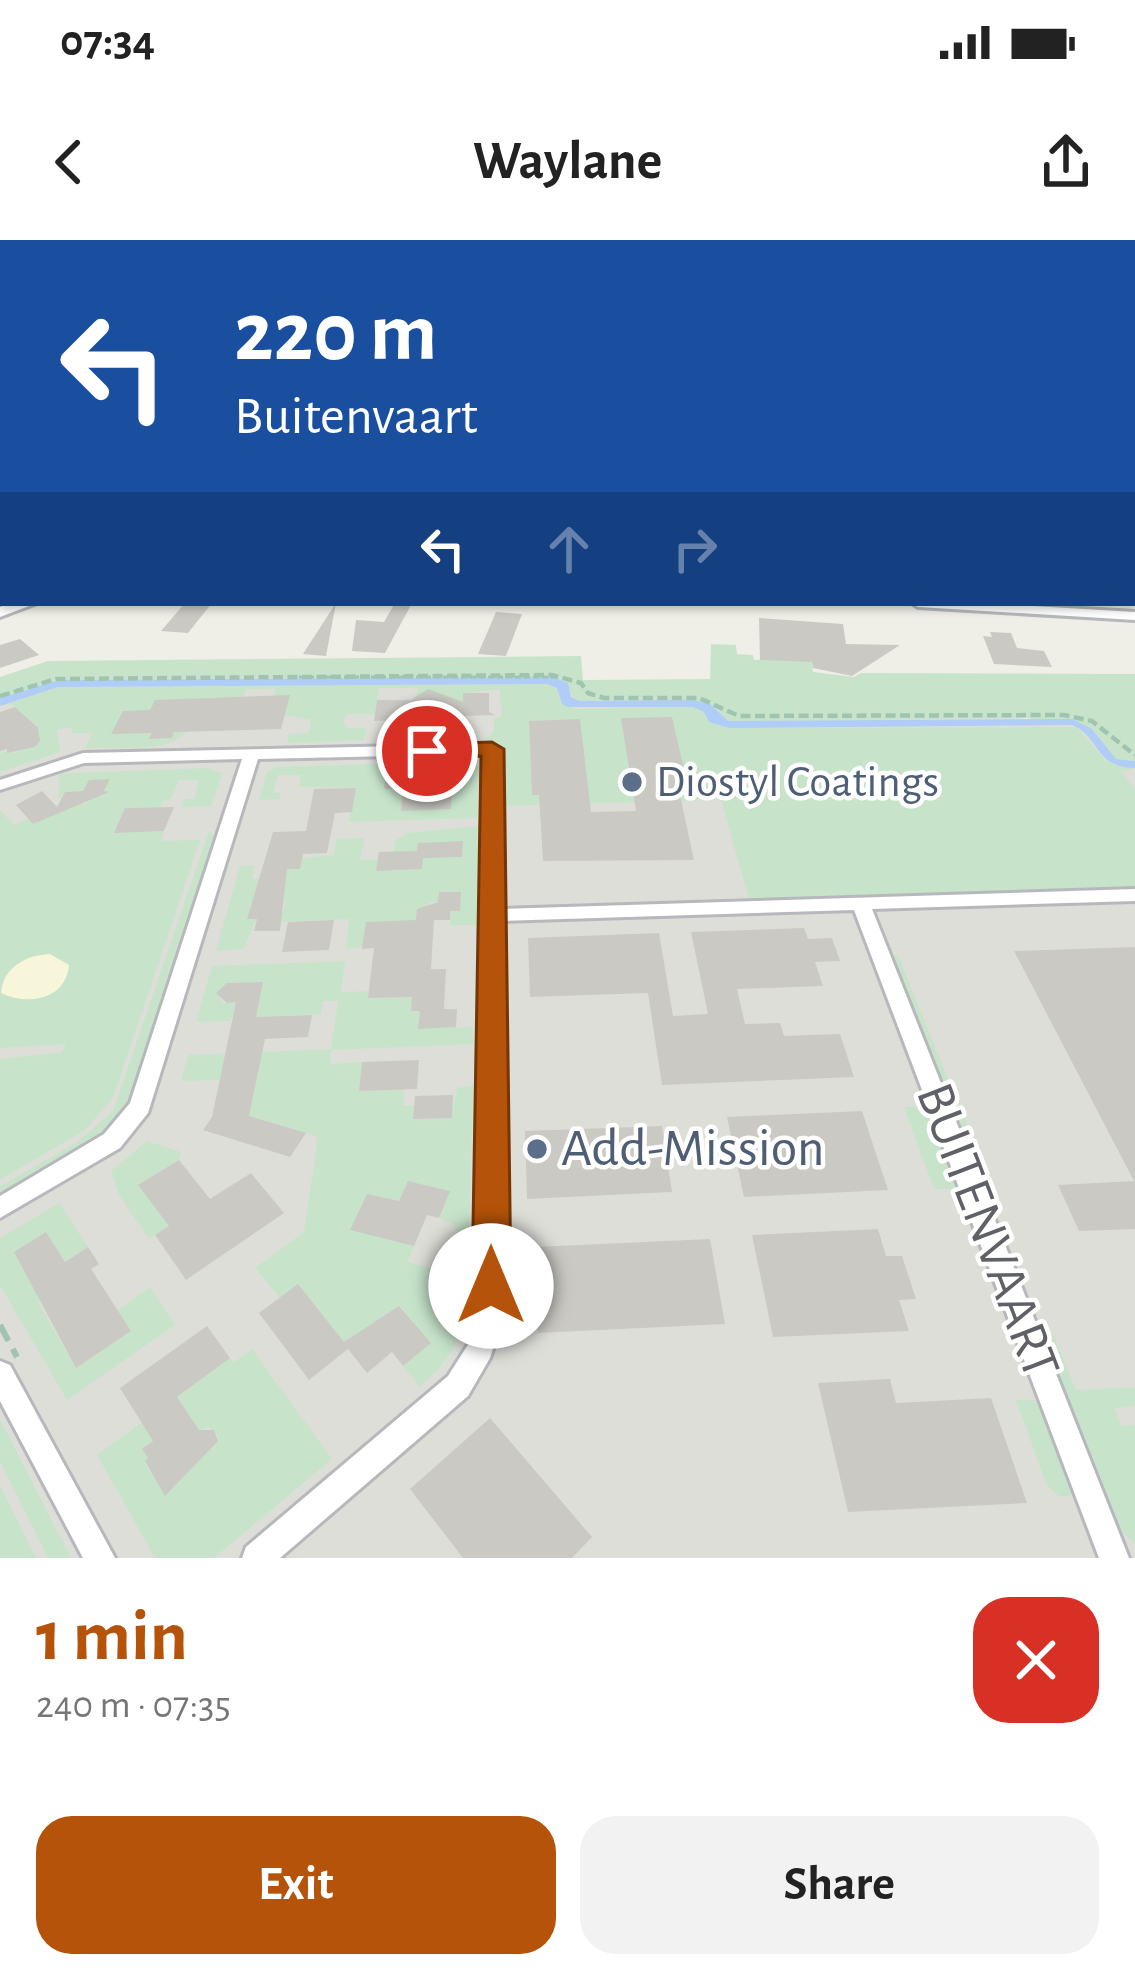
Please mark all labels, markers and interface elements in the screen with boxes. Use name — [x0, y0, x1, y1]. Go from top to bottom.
text: 07:34 — [60, 19, 155, 64]
icon: back — [36, 129, 102, 195]
icon: share — [1033, 129, 1099, 195]
text: Waylane — [473, 135, 662, 189]
icon: left — [36, 288, 192, 444]
text: 220 m — [234, 292, 437, 376]
text: Buitenvaart — [234, 390, 478, 444]
icon: left — [410, 516, 476, 582]
icon: ahead — [536, 516, 602, 582]
icon: right — [662, 516, 728, 582]
pin — [376, 700, 478, 802]
icon: arrive — [394, 718, 460, 784]
place label: Diostyl Coatings — [656, 760, 939, 805]
marker: Diostyl Coatings — [619, 769, 645, 795]
street label: BUITENVAART — [906, 1076, 1068, 1386]
place label: Add-Mission — [561, 1122, 825, 1176]
marker: Add-Mission — [524, 1136, 550, 1162]
position arrow — [428, 1223, 554, 1349]
button: close — [973, 1597, 1099, 1723]
text: 1 min — [36, 1601, 188, 1673]
text: 240 m · 07:35 — [36, 1686, 231, 1725]
button: Exit — [36, 1816, 556, 1954]
button: Share — [580, 1816, 1099, 1954]

